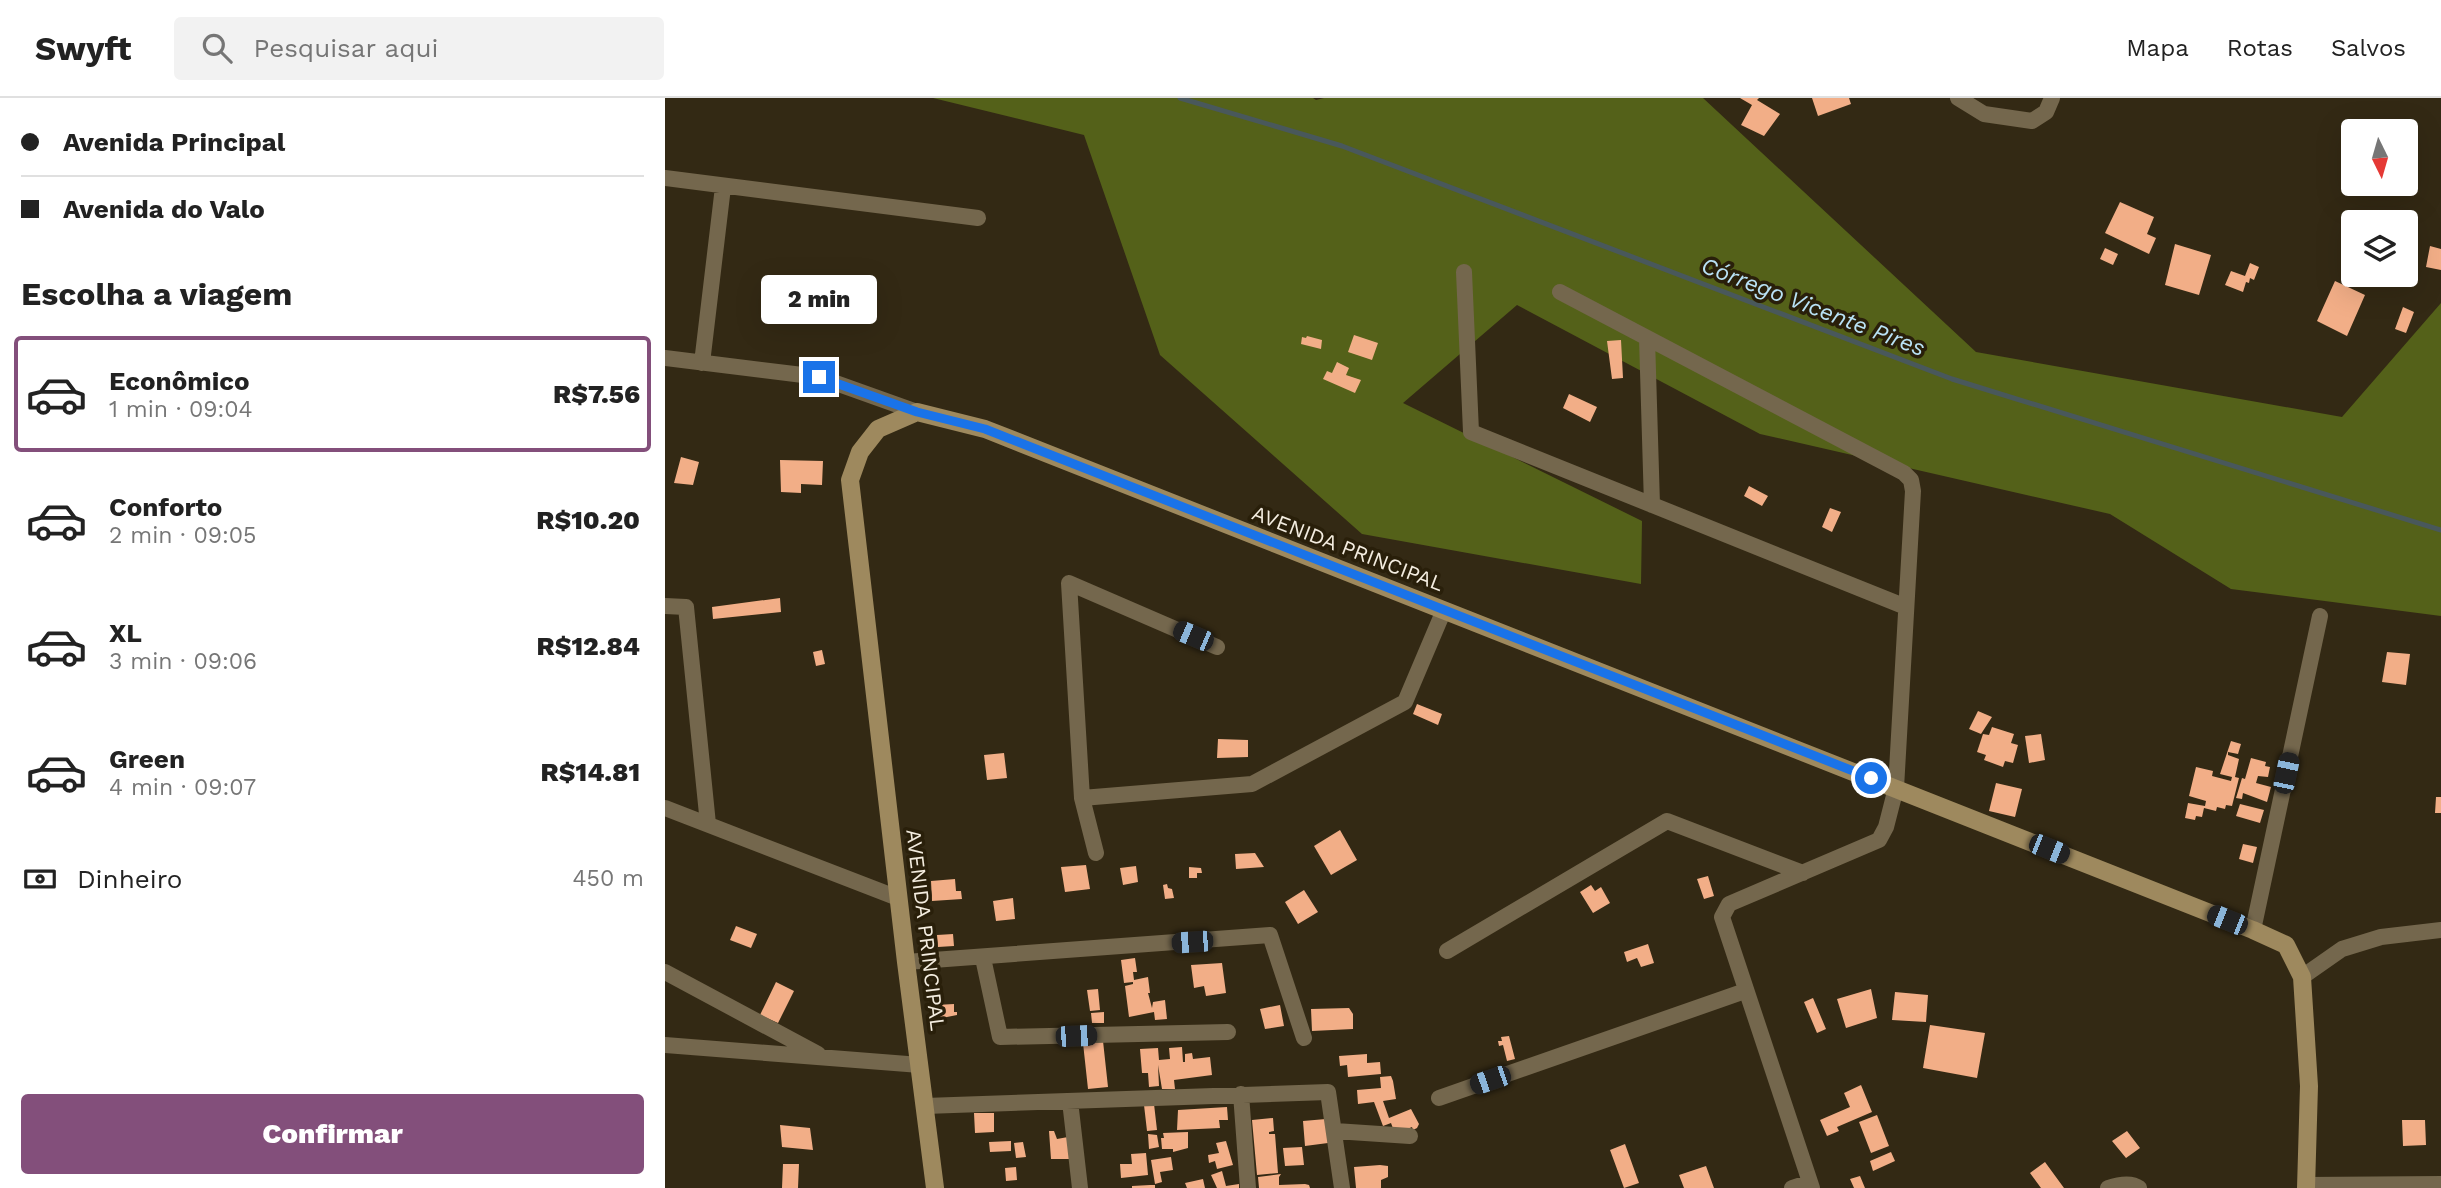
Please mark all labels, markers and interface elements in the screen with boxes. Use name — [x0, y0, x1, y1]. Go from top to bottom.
search box — [174, 17, 664, 80]
text: Swyft — [35, 29, 132, 68]
icon: search — [198, 29, 236, 67]
text: Pesquisar aqui — [254, 33, 438, 63]
text: Mapa — [2126, 34, 2189, 62]
text: Rotas — [2227, 34, 2293, 62]
text: Salvos — [2331, 34, 2406, 62]
north arrow — [2341, 119, 2419, 196]
map controls — [2341, 119, 2418, 287]
text: Avenida Principal — [63, 127, 285, 157]
text: Avenida do Valo — [63, 194, 265, 224]
button: layers — [2341, 210, 2418, 287]
water label: Córrego Vicente Pires — [1697, 252, 1929, 362]
text: Escolha a viagem — [21, 275, 292, 313]
callout: 2 min — [761, 275, 877, 324]
text: 2 min — [788, 286, 850, 313]
route end — [803, 361, 835, 393]
icon: car — [25, 363, 88, 426]
text: Econômico — [109, 366, 250, 396]
text: R$7.56 — [553, 379, 640, 409]
text: 1 min · 09:04 — [109, 396, 253, 423]
icon: car — [25, 489, 88, 552]
text: Conforto — [109, 492, 222, 522]
street label: AVENIDA PRINCIPAL — [1249, 500, 1447, 596]
text: R$10.20 — [536, 505, 640, 535]
text: 2 min · 09:05 — [109, 522, 256, 549]
icon: car — [25, 615, 88, 678]
text: XL — [109, 618, 142, 648]
car — [1170, 618, 1217, 654]
text: R$12.84 — [536, 631, 640, 661]
text: 3 min · 09:06 — [109, 648, 257, 675]
icon: car — [25, 741, 88, 804]
text: Green — [109, 744, 185, 774]
car — [2272, 750, 2301, 796]
text: R$14.81 — [541, 757, 640, 787]
route start — [1855, 762, 1887, 794]
text: 4 min · 09:07 — [109, 774, 256, 801]
street label: AVENIDA PRINCIPAL — [901, 828, 951, 1032]
car — [2026, 831, 2073, 867]
icon: cash — [21, 860, 59, 898]
text: Dinheiro — [77, 864, 182, 894]
text: 450 m — [572, 865, 644, 892]
car — [2204, 902, 2251, 938]
car — [1171, 930, 1214, 954]
car — [1055, 1025, 1098, 1047]
car — [1467, 1063, 1514, 1097]
button: Confirmar — [21, 1094, 644, 1174]

